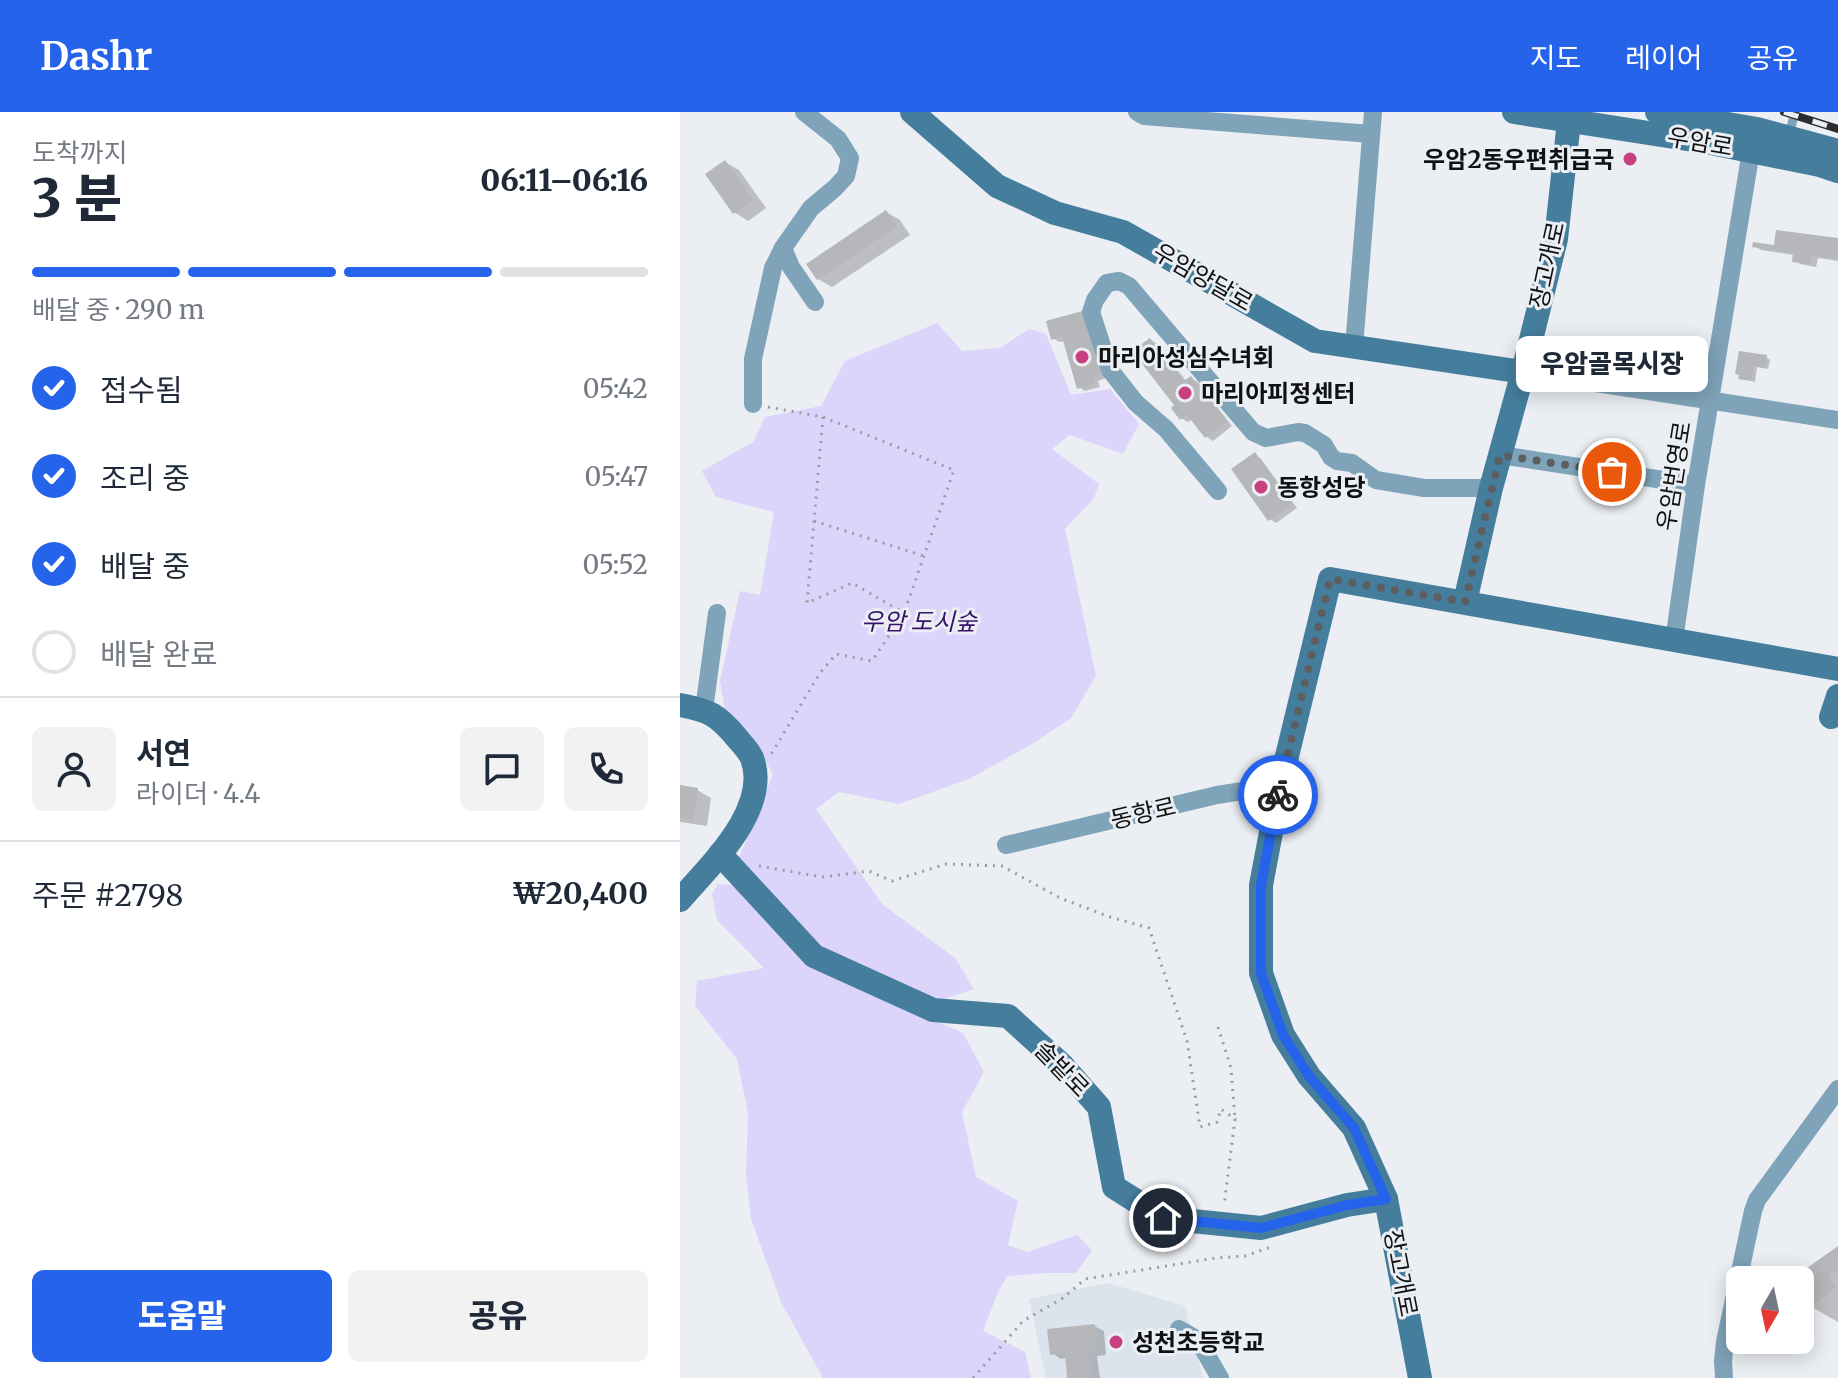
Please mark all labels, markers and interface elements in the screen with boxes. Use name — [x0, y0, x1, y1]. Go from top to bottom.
text: Dashr — [40, 33, 152, 80]
text: 지도 — [1530, 40, 1581, 76]
text: 레이어 — [1625, 40, 1702, 76]
text: 공유 — [1746, 40, 1798, 76]
street label: 우암로 — [1665, 121, 1735, 163]
text: 도착까지 — [32, 136, 128, 169]
place label: 우암2동우편취급국 — [1423, 144, 1614, 175]
marker: 우암2동우편취급국 — [1621, 150, 1639, 168]
text: 06:11–06:16 — [480, 161, 648, 199]
text: 3 분 — [32, 166, 122, 231]
street label: 장고개로 — [1523, 219, 1571, 311]
street label: 우암양달로 — [1147, 236, 1259, 318]
text: 배달 중 · 290 m — [32, 293, 205, 326]
callout: 우암골목시장 — [1516, 336, 1708, 392]
place label: 마리아성심수녀회 — [1098, 342, 1275, 373]
text: 우암골목시장 — [1540, 347, 1684, 380]
marker: 마리아성심수녀회 — [1073, 348, 1091, 366]
icon: check — [32, 366, 76, 410]
text: 접수됨 — [100, 371, 183, 409]
text: 05:42 — [583, 372, 648, 405]
place label: 마리아피정센터 — [1201, 378, 1356, 409]
marker: 마리아피정센터 — [1176, 384, 1194, 402]
street label: 우암번영로 — [1650, 419, 1698, 533]
pin — [1578, 438, 1646, 506]
icon: bag — [1590, 450, 1634, 494]
icon: check — [32, 454, 76, 498]
text: 조리 중 — [100, 459, 190, 497]
text: 05:47 — [585, 460, 648, 493]
place label: 동항성당 — [1277, 472, 1365, 503]
marker: 동항성당 — [1252, 478, 1270, 496]
icon: check — [32, 542, 76, 586]
text: 배달 중 — [100, 547, 190, 585]
text: 05:52 — [583, 548, 648, 581]
park label: 우암 도시숲 — [861, 606, 979, 637]
text: 배달 완료 — [100, 635, 218, 673]
button: person — [32, 727, 116, 811]
button: chat — [460, 727, 544, 811]
button: phone — [564, 727, 648, 811]
text: 서연 — [136, 734, 191, 772]
courier — [1238, 755, 1318, 835]
icon: bike — [1256, 773, 1300, 817]
text: 라이더 · 4.4 — [136, 777, 260, 810]
street label: 동항로 — [1107, 790, 1179, 836]
text: ₩20,400 — [512, 874, 648, 912]
text: 주문 #2798 — [32, 876, 183, 914]
street label: 솔밭로 — [1028, 1034, 1096, 1104]
pin — [1129, 1184, 1197, 1252]
icon: home — [1141, 1196, 1185, 1240]
street label: 장고개로 — [1377, 1227, 1425, 1319]
north arrow — [1726, 1266, 1814, 1354]
map controls — [1726, 1266, 1814, 1354]
button: 도움말 — [32, 1270, 332, 1362]
button: 공유 — [348, 1270, 648, 1362]
place label: 성천초등학교 — [1132, 1327, 1264, 1358]
marker: 성천초등학교 — [1107, 1333, 1125, 1351]

